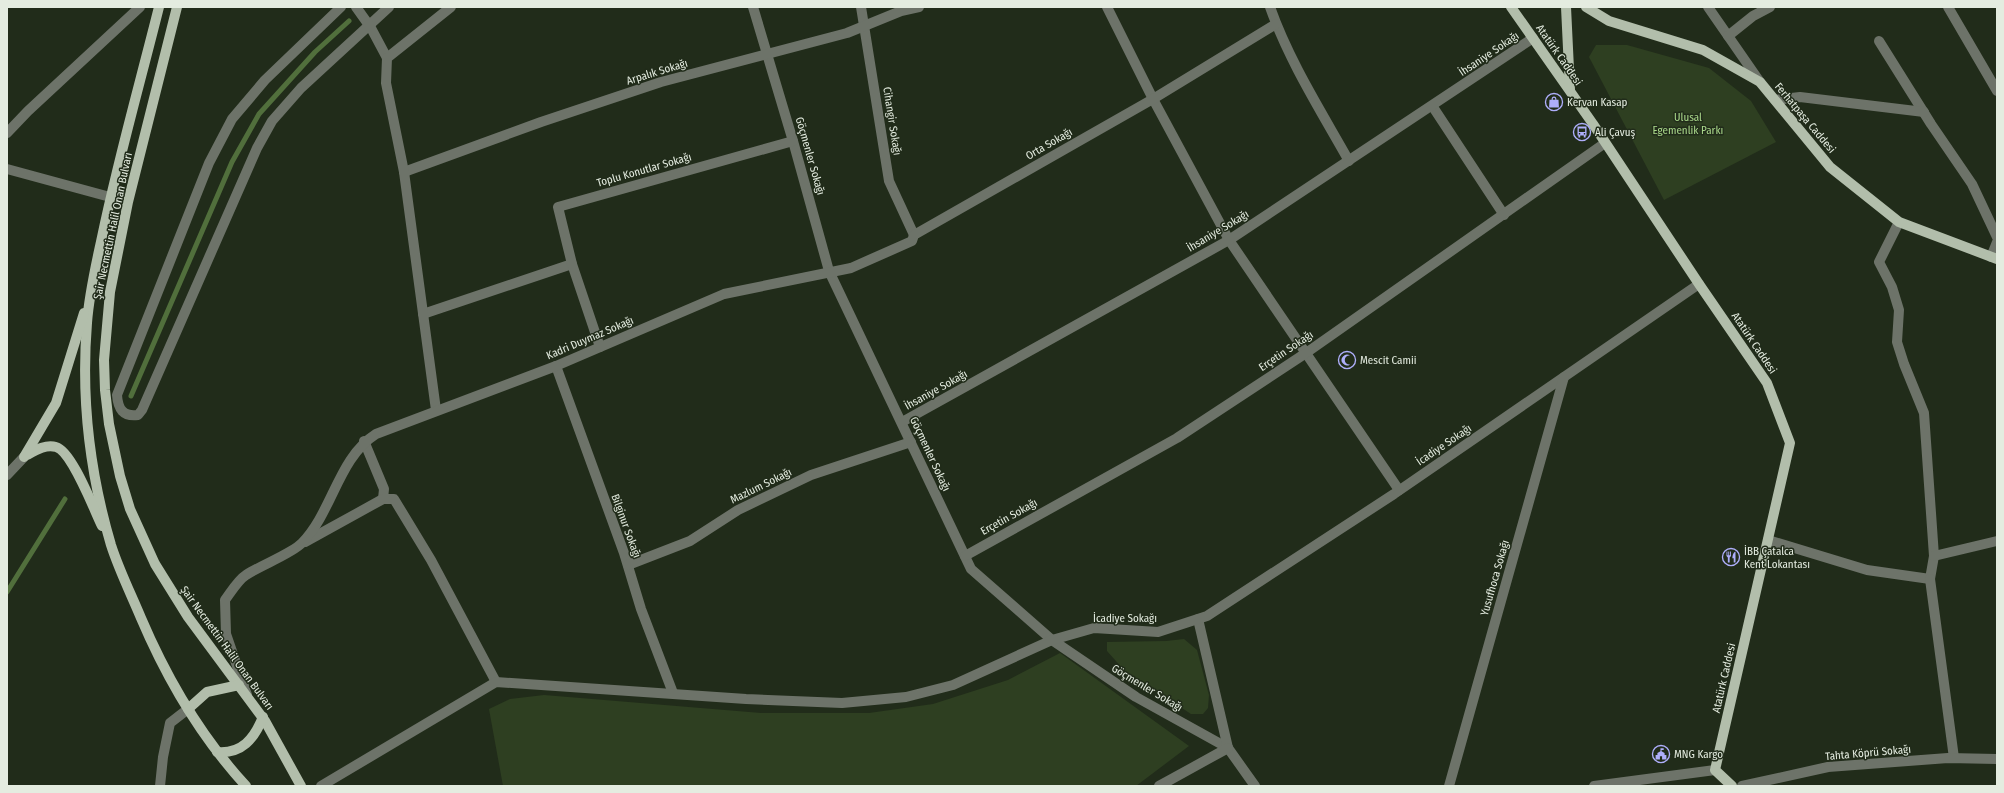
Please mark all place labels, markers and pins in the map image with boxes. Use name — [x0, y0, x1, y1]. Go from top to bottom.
shop icon: Kervan Kasap — [1544, 92, 1564, 112]
place label: Kervan Kasap — [1567, 96, 1628, 109]
bus stop icon: Ali Çavuş — [1572, 122, 1592, 142]
place label: Ali Çavuş — [1595, 126, 1635, 139]
mosque icon: Mescit Camii — [1337, 350, 1357, 370]
place label: Mescit Camii — [1360, 354, 1417, 367]
place label: İBB Çatalca Kent Lokantası — [1744, 544, 1810, 571]
restaurant icon: İBB Çatalca Kent Lokantası — [1721, 547, 1741, 567]
public building icon: MNG Kargo — [1651, 744, 1671, 764]
place label: MNG Kargo — [1674, 748, 1723, 761]

